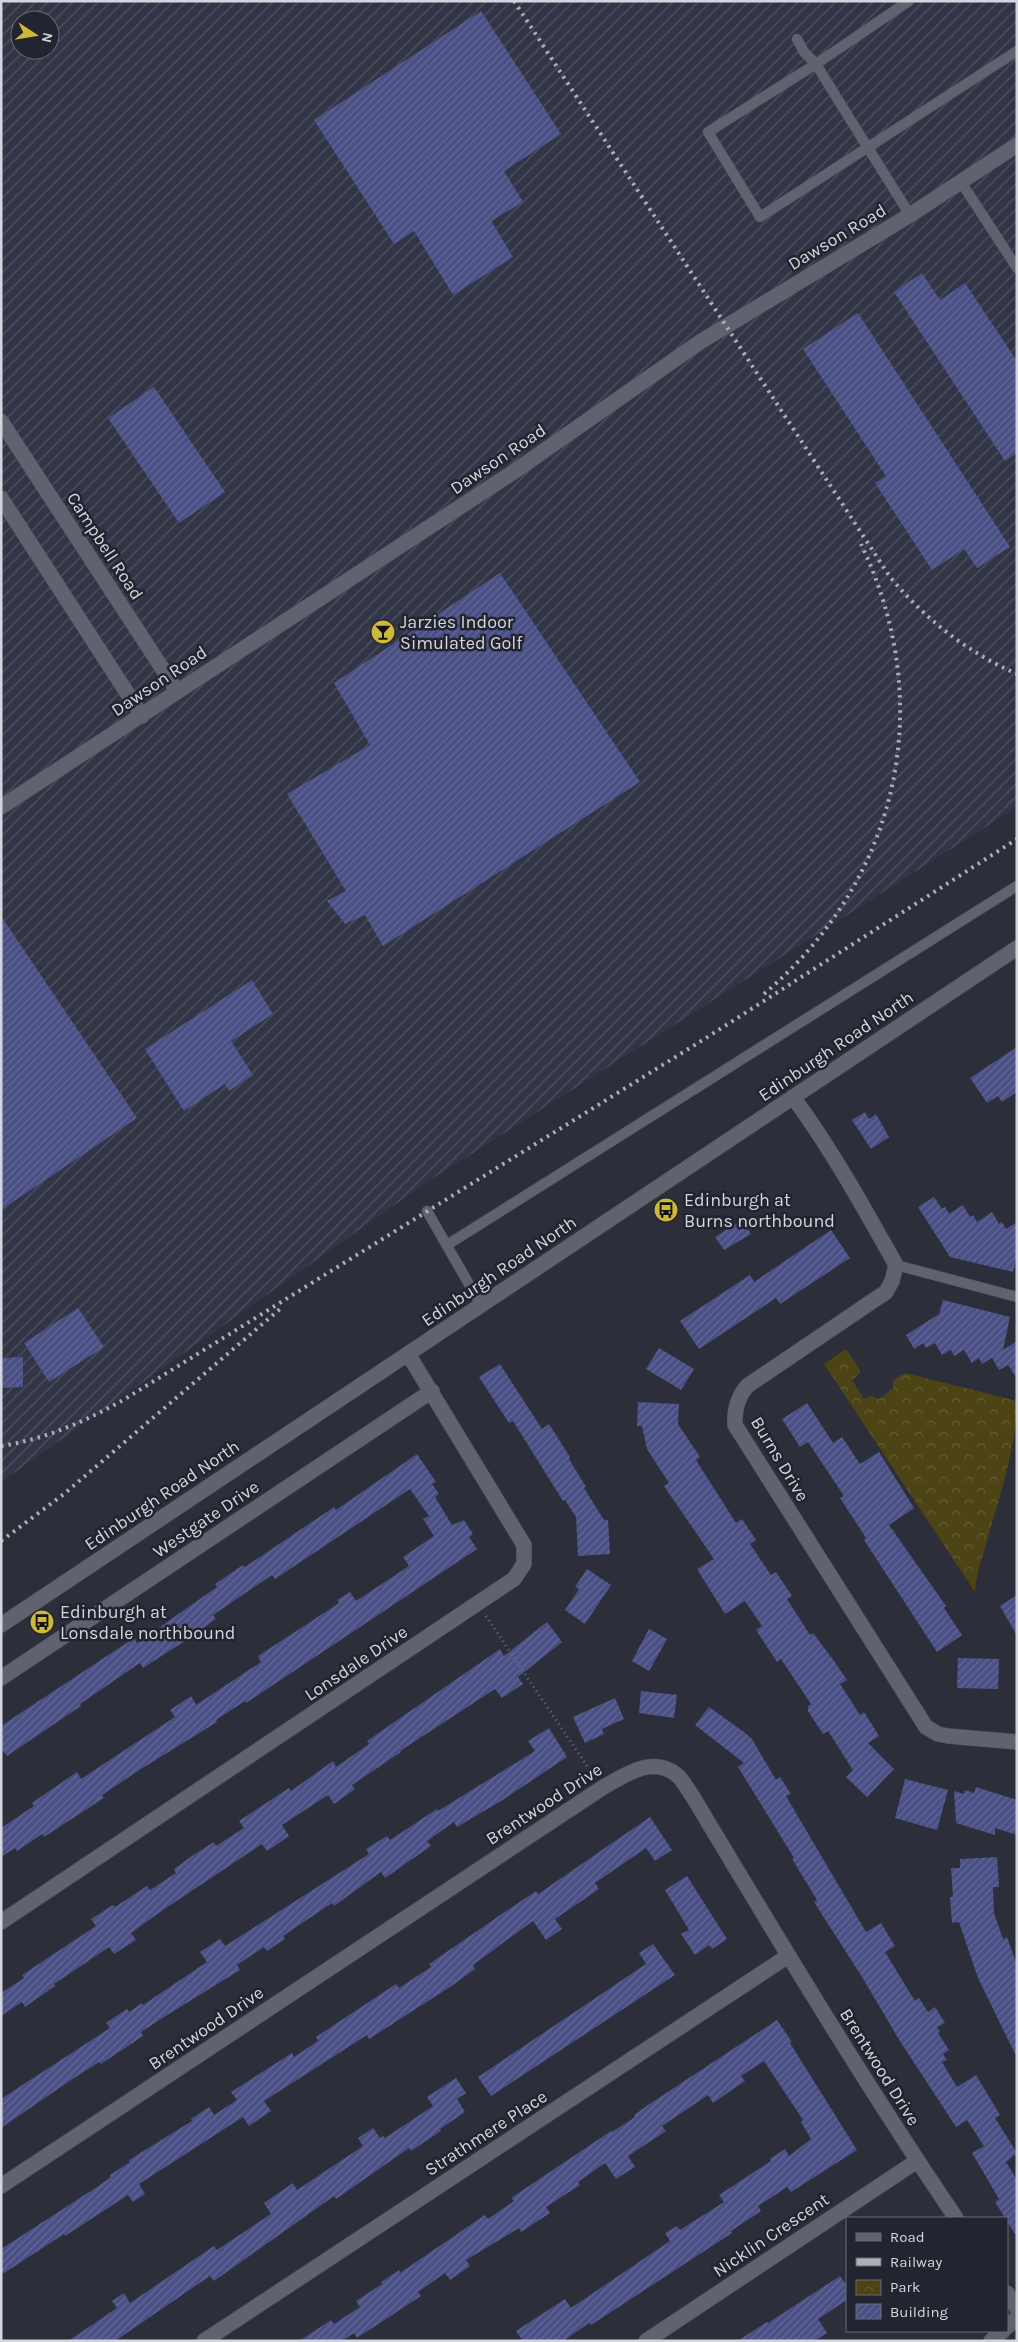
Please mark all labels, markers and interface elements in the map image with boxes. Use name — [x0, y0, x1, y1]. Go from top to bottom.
north arrow — [10, 10, 60, 60]
text: N — [38, 31, 57, 44]
street label: Dawson Road — [784, 199, 890, 275]
street label: Dawson Road — [446, 419, 550, 499]
street label: Campbell Road — [62, 488, 148, 604]
place label: Jarzies Indoor Simulated Golf — [400, 611, 523, 654]
bar icon: Jarzies Indoor Simulated Golf — [370, 619, 396, 645]
street label: Dawson Road — [107, 641, 211, 721]
street label: Edinburgh Road North — [754, 986, 918, 1106]
place label: Edinburgh at Burns northbound — [684, 1189, 835, 1232]
bus stop icon: Edinburgh at Burns northbound — [653, 1197, 679, 1223]
street label: Edinburgh Road North — [417, 1211, 581, 1331]
street label: Burns Drive — [746, 1413, 814, 1505]
street label: Edinburgh Road North — [80, 1435, 244, 1555]
street label: Westgate Drive — [149, 1475, 263, 1563]
place label: Edinburgh at Lonsdale northbound — [60, 1601, 235, 1644]
bus stop icon: Edinburgh at Lonsdale northbound — [29, 1609, 55, 1635]
street label: Lonsdale Drive — [300, 1620, 412, 1706]
street label: Brentwood Drive — [482, 1758, 606, 1850]
street label: Brentwood Drive — [144, 1981, 268, 2075]
street label: Brentwood Drive — [835, 2004, 925, 2130]
street label: Strathmere Place — [421, 2085, 551, 2181]
street label: Nicklin Crescent — [709, 2188, 833, 2282]
legend — [846, 2217, 1008, 2332]
text: Road — [890, 2228, 925, 2246]
text: Railway — [890, 2253, 942, 2271]
text: Park — [890, 2278, 920, 2296]
text: Building — [890, 2303, 948, 2321]

